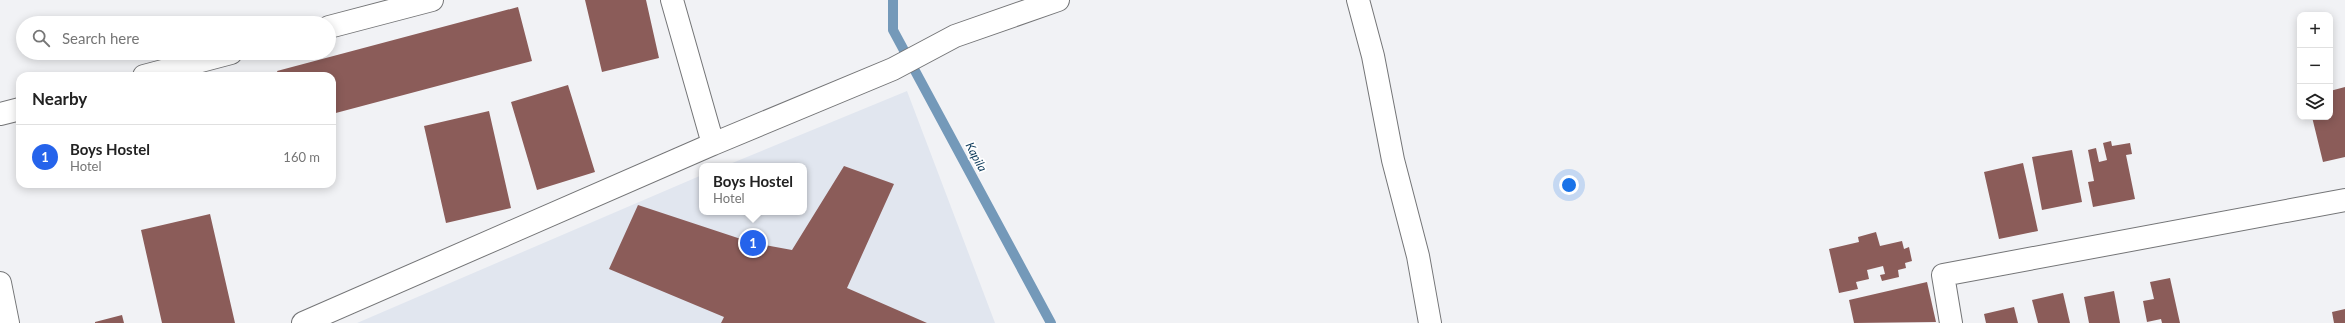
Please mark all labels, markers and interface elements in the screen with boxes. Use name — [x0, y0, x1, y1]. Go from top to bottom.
map controls — [2297, 12, 2333, 120]
button: + — [2297, 12, 2333, 48]
search box — [16, 16, 336, 60]
icon: search — [30, 27, 52, 49]
text: Search here — [62, 29, 139, 47]
button: − — [2297, 48, 2333, 84]
button: layers — [2297, 84, 2333, 120]
text: Nearby — [32, 88, 87, 109]
water label: Kapila — [963, 139, 990, 174]
text: Boys Hostel — [70, 140, 150, 158]
text: 1 — [41, 149, 49, 165]
text: 160 m — [283, 149, 320, 165]
text: Hotel — [70, 158, 102, 174]
popup — [699, 163, 807, 215]
text: Boys Hostel — [713, 172, 793, 190]
your location — [1559, 175, 1579, 195]
text: Hotel — [713, 190, 745, 206]
pin: 1 — [740, 228, 766, 258]

